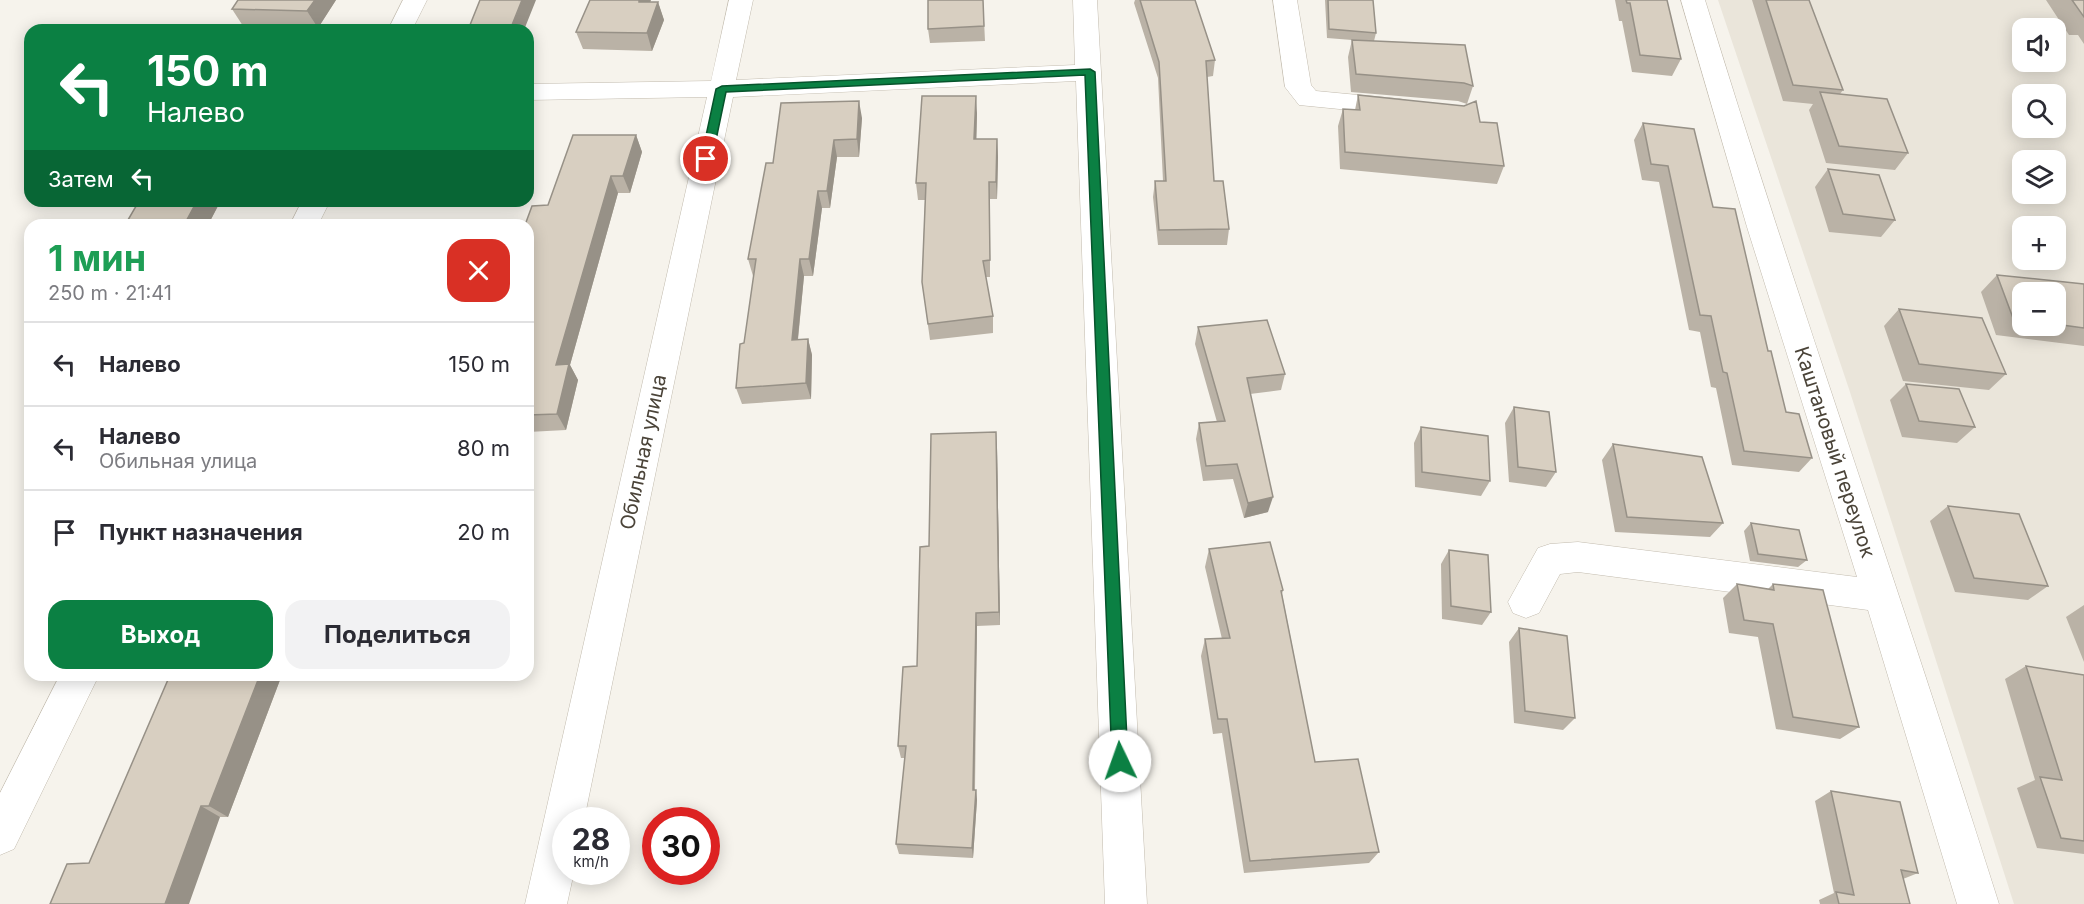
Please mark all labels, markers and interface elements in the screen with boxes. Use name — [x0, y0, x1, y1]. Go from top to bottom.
map controls — [2012, 18, 2066, 336]
button: sound — [2012, 18, 2066, 72]
text: 150 m — [147, 45, 269, 96]
icon: left — [48, 48, 126, 126]
button: search — [2012, 84, 2066, 138]
text: Налево — [147, 96, 245, 129]
pin — [680, 133, 731, 184]
icon: arrive — [689, 142, 722, 175]
button: layers — [2012, 150, 2066, 204]
icon: left — [126, 162, 159, 195]
text: Затем — [48, 166, 114, 192]
button: + — [2012, 216, 2066, 270]
text: 1 мин — [48, 236, 146, 280]
button: close — [447, 239, 510, 302]
text: 250 m · 21:41 — [48, 281, 172, 305]
button: − — [2012, 282, 2066, 336]
street label: Каштановый переулок — [1790, 343, 1881, 561]
icon: left — [48, 348, 81, 381]
text: Налево — [99, 351, 181, 377]
text: 150 m — [448, 351, 510, 377]
street label: Обильная улица — [615, 372, 671, 532]
text: Налево — [99, 423, 181, 449]
icon: left — [48, 432, 81, 465]
text: 80 m — [457, 435, 510, 461]
text: Обильная улица — [99, 449, 257, 473]
icon: arrive — [48, 516, 81, 549]
text: Пункт назначения — [99, 519, 303, 545]
text: 20 m — [457, 519, 510, 545]
button: Выход — [48, 600, 273, 669]
button: Поделиться — [285, 600, 510, 669]
position arrow — [1088, 729, 1152, 793]
speed limit sign: 30 — [642, 807, 720, 885]
text: 28 — [572, 821, 610, 857]
text: km/h — [573, 852, 609, 871]

